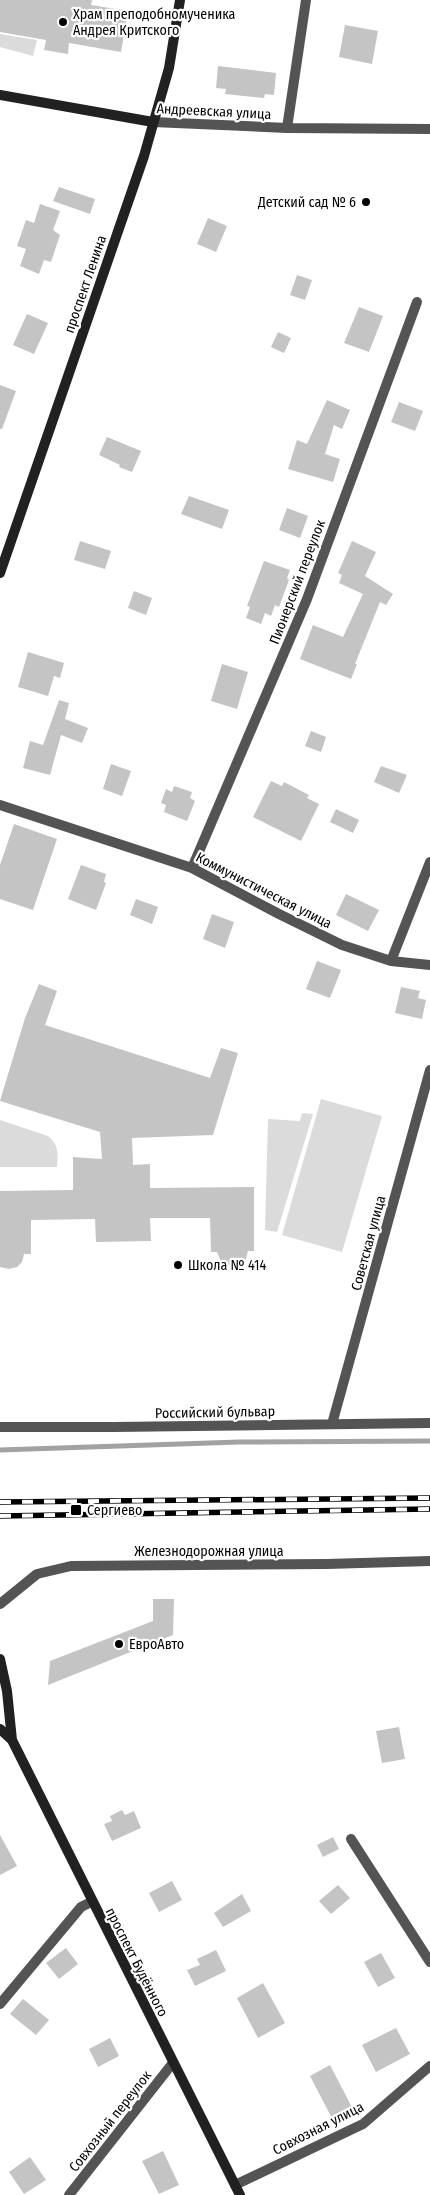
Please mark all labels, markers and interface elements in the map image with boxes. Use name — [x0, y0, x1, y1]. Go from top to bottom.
place label: Храм преподобномученика Андрея Критского — [73, 6, 236, 39]
marker: Храм преподобномученика Андрея Критского — [57, 16, 69, 28]
street label: Андреевская улица — [156, 100, 272, 123]
place label: Детский сад № 6 — [257, 194, 356, 211]
marker: Детский сад № 6 — [360, 196, 372, 208]
street label: проспект Ленина — [61, 233, 110, 335]
street label: Пионерский переулок — [266, 517, 329, 647]
street label: Коммунистическая улица — [193, 849, 335, 932]
street label: Советская улица — [348, 1194, 389, 1292]
place label: Школа № 414 — [188, 1257, 266, 1274]
marker: Школа № 414 — [172, 1259, 184, 1271]
street label: Российский бульвар — [155, 1403, 275, 1422]
place label: Сергиево — [87, 1502, 142, 1519]
marker: Сергиево — [69, 1503, 83, 1517]
street label: Железнодорожная улица — [134, 1543, 284, 1560]
place label: ЕвроАвто — [129, 1636, 184, 1653]
marker: ЕвроАвто — [113, 1638, 125, 1650]
street label: проспект Будённого — [102, 1905, 171, 2020]
street label: Совхозный переулок — [66, 2067, 155, 2175]
street label: Совхозная улица — [270, 2098, 367, 2159]

